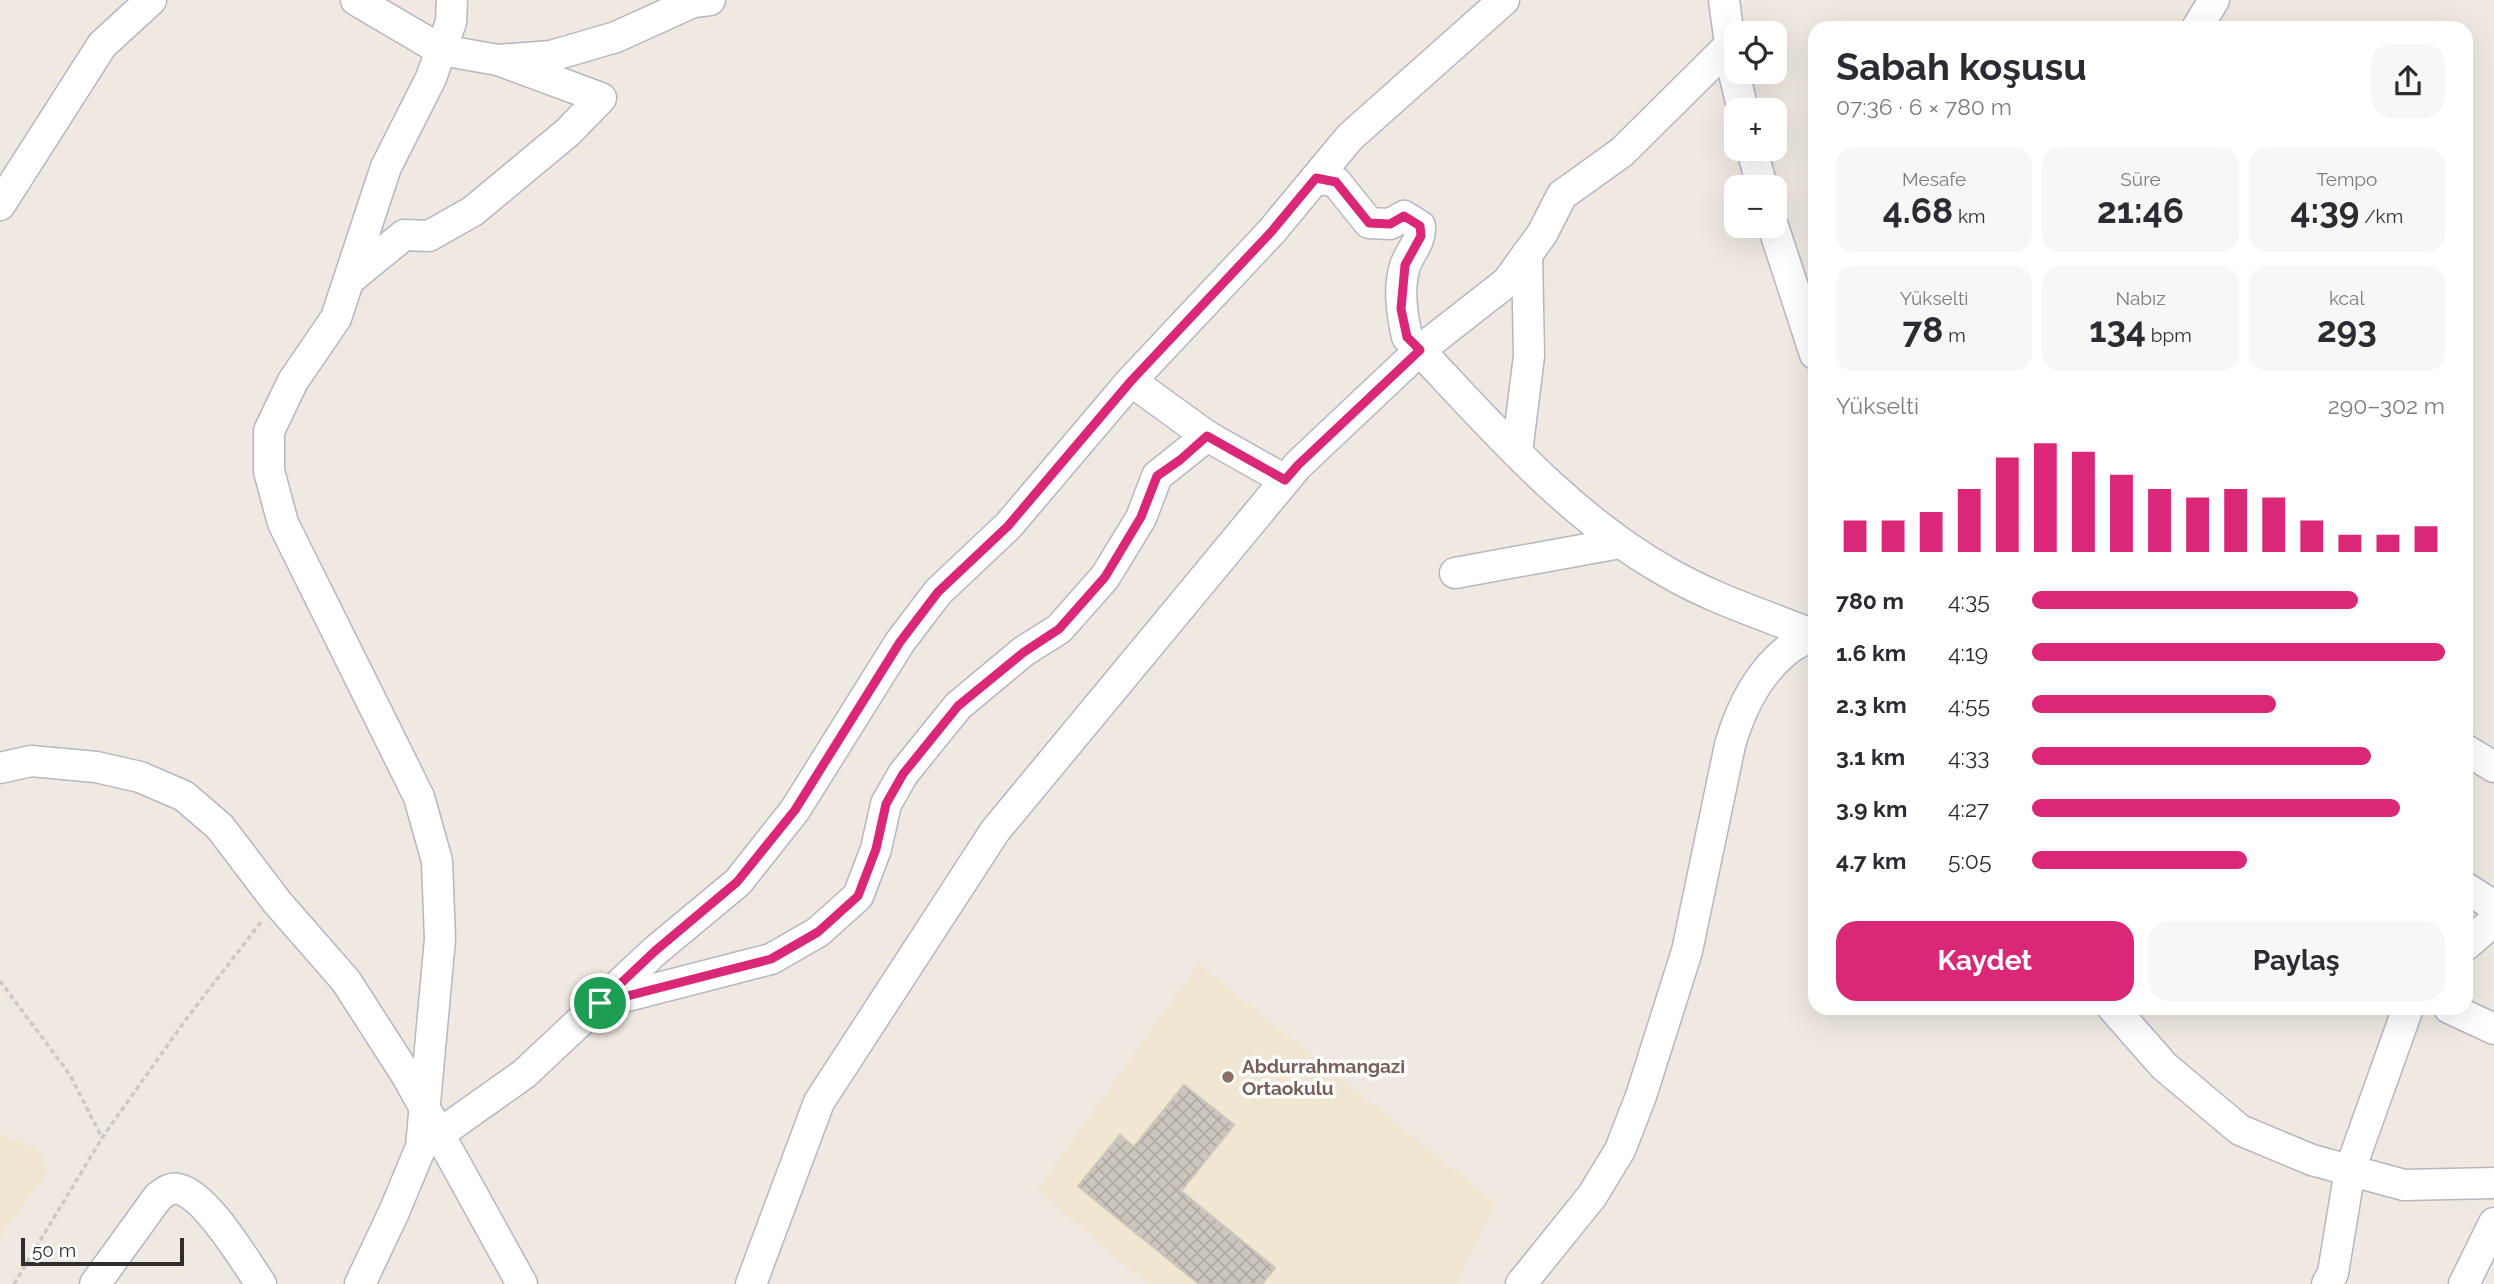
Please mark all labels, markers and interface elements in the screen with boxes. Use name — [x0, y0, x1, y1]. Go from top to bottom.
map controls — [1724, 21, 1787, 238]
button: locate — [1724, 21, 1787, 84]
text: Sabah koşusu — [1836, 44, 2087, 89]
button: share — [2371, 44, 2445, 118]
text: 07:36 · 6 × 780 m — [1836, 93, 2012, 120]
button: + — [1724, 98, 1787, 161]
text: Mesafe — [1902, 168, 1966, 190]
text: Süre — [2120, 168, 2161, 190]
text: Tempo — [2316, 168, 2377, 190]
button: − — [1724, 175, 1787, 238]
text: 4.68 — [1883, 190, 1953, 231]
text: 21:46 — [2097, 190, 2184, 231]
text: 4:39 — [2291, 190, 2359, 231]
text: km — [1953, 205, 1985, 227]
text: /km — [2359, 205, 2403, 227]
text: Yükselti — [1900, 287, 1968, 309]
text: Nabız — [2115, 287, 2166, 309]
text: kcal — [2329, 287, 2365, 309]
text: 78 — [1903, 309, 1943, 350]
text: 134 — [2089, 309, 2146, 350]
text: 293 — [2317, 309, 2377, 350]
text: m — [1943, 324, 1966, 346]
text: bpm — [2146, 324, 2192, 346]
text: Yükselti — [1836, 392, 1919, 419]
text: 290–302 m — [2328, 392, 2445, 419]
text: 780 m — [1836, 587, 1904, 614]
text: 4:35 — [1948, 587, 1990, 614]
text: 1.6 km — [1836, 639, 1906, 666]
text: 4:19 — [1948, 639, 1988, 666]
text: 2.3 km — [1836, 691, 1907, 718]
text: 4:55 — [1948, 691, 1990, 718]
text: 3.1 km — [1836, 743, 1905, 770]
text: 4:33 — [1948, 743, 1989, 770]
text: 3.9 km — [1836, 795, 1907, 822]
text: 4:27 — [1948, 795, 1989, 822]
text: 4.7 km — [1836, 847, 1907, 874]
text: 5:05 — [1948, 847, 1991, 874]
button: Kaydet — [1836, 921, 2134, 1001]
button: Paylaş — [2148, 921, 2445, 1001]
pin — [570, 973, 630, 1033]
icon: arrive — [581, 984, 619, 1022]
place label: Abdurrahmangazi Ortaokulu — [1242, 1055, 1405, 1099]
marker: Abdurrahmangazi Ortaokulu — [1220, 1069, 1236, 1085]
scale bar — [21, 1235, 184, 1267]
text: 50 m — [32, 1239, 76, 1261]

